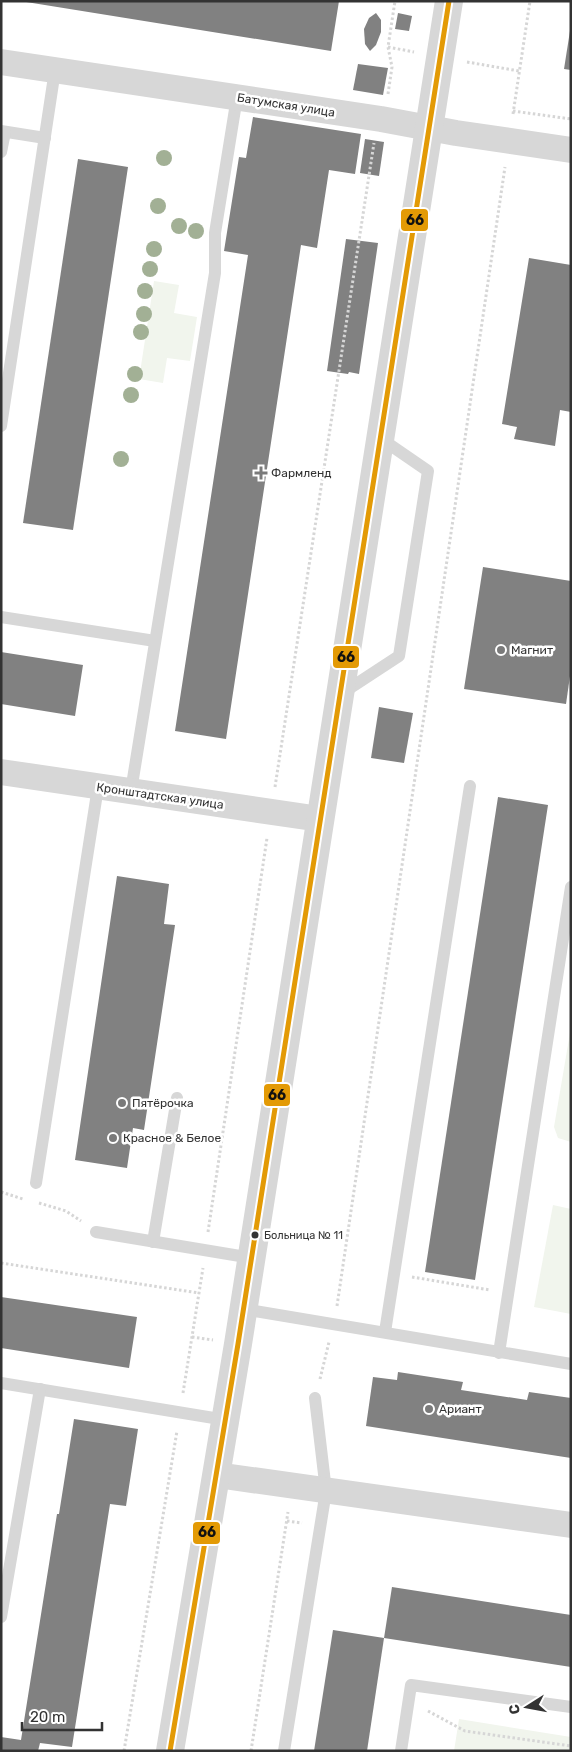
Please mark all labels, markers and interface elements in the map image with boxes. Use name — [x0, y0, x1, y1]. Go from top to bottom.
street label: Батумская улица — [236, 90, 336, 120]
line badge: 66 — [400, 208, 429, 232]
text: 66 — [406, 212, 424, 229]
place label: Фармленд — [271, 466, 331, 480]
marker: Фармленд — [255, 467, 267, 479]
place label: Магнит — [511, 643, 553, 657]
marker: Магнит — [495, 644, 507, 656]
line badge: 66 — [332, 645, 360, 669]
text: 66 — [337, 649, 355, 666]
street label: Кронштадтская улица — [96, 780, 224, 812]
line badge: 66 — [263, 1083, 291, 1107]
text: 66 — [268, 1087, 286, 1104]
place label: Пятёрочка — [132, 1096, 194, 1110]
marker: Пятёрочка — [116, 1097, 128, 1109]
place label: Красное & Белое — [123, 1131, 221, 1145]
marker: Красное & Белое — [107, 1132, 119, 1144]
place label: Больница № 11 — [264, 1229, 343, 1242]
marker: Больница № 11 — [250, 1230, 260, 1240]
place label: Ариант — [439, 1402, 482, 1416]
marker: Ариант — [423, 1403, 435, 1415]
line badge: 66 — [192, 1521, 221, 1545]
text: 66 — [198, 1524, 216, 1541]
north arrow — [502, 1682, 552, 1732]
scale bar — [22, 1700, 102, 1732]
text: С — [505, 1703, 524, 1716]
text: 20 m — [30, 1708, 65, 1726]

